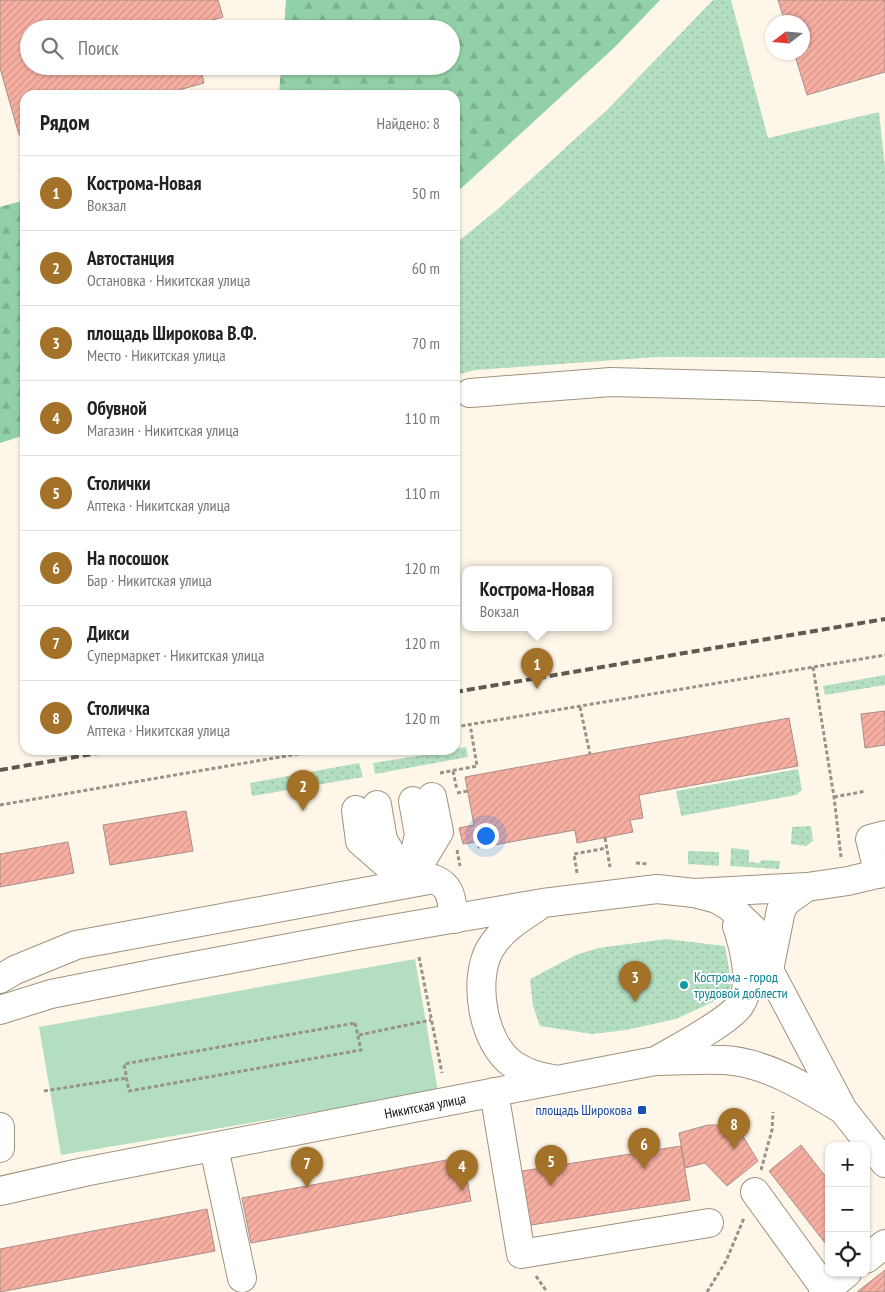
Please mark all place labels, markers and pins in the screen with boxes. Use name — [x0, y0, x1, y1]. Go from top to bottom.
pin: 1 — [521, 648, 553, 689]
pin: 2 — [287, 770, 319, 811]
pin: 3 — [619, 961, 651, 1002]
place label: Кострома - город трудовой доблести — [694, 968, 788, 1002]
marker: Кострома - город трудовой доблести — [678, 979, 690, 991]
place label: площадь Широкова — [535, 1101, 632, 1119]
marker: площадь Широкова — [636, 1104, 648, 1116]
pin: 8 — [718, 1108, 750, 1149]
pin: 6 — [628, 1128, 660, 1169]
pin: 5 — [535, 1145, 567, 1186]
pin: 7 — [291, 1147, 323, 1188]
pin: 4 — [446, 1150, 478, 1191]

